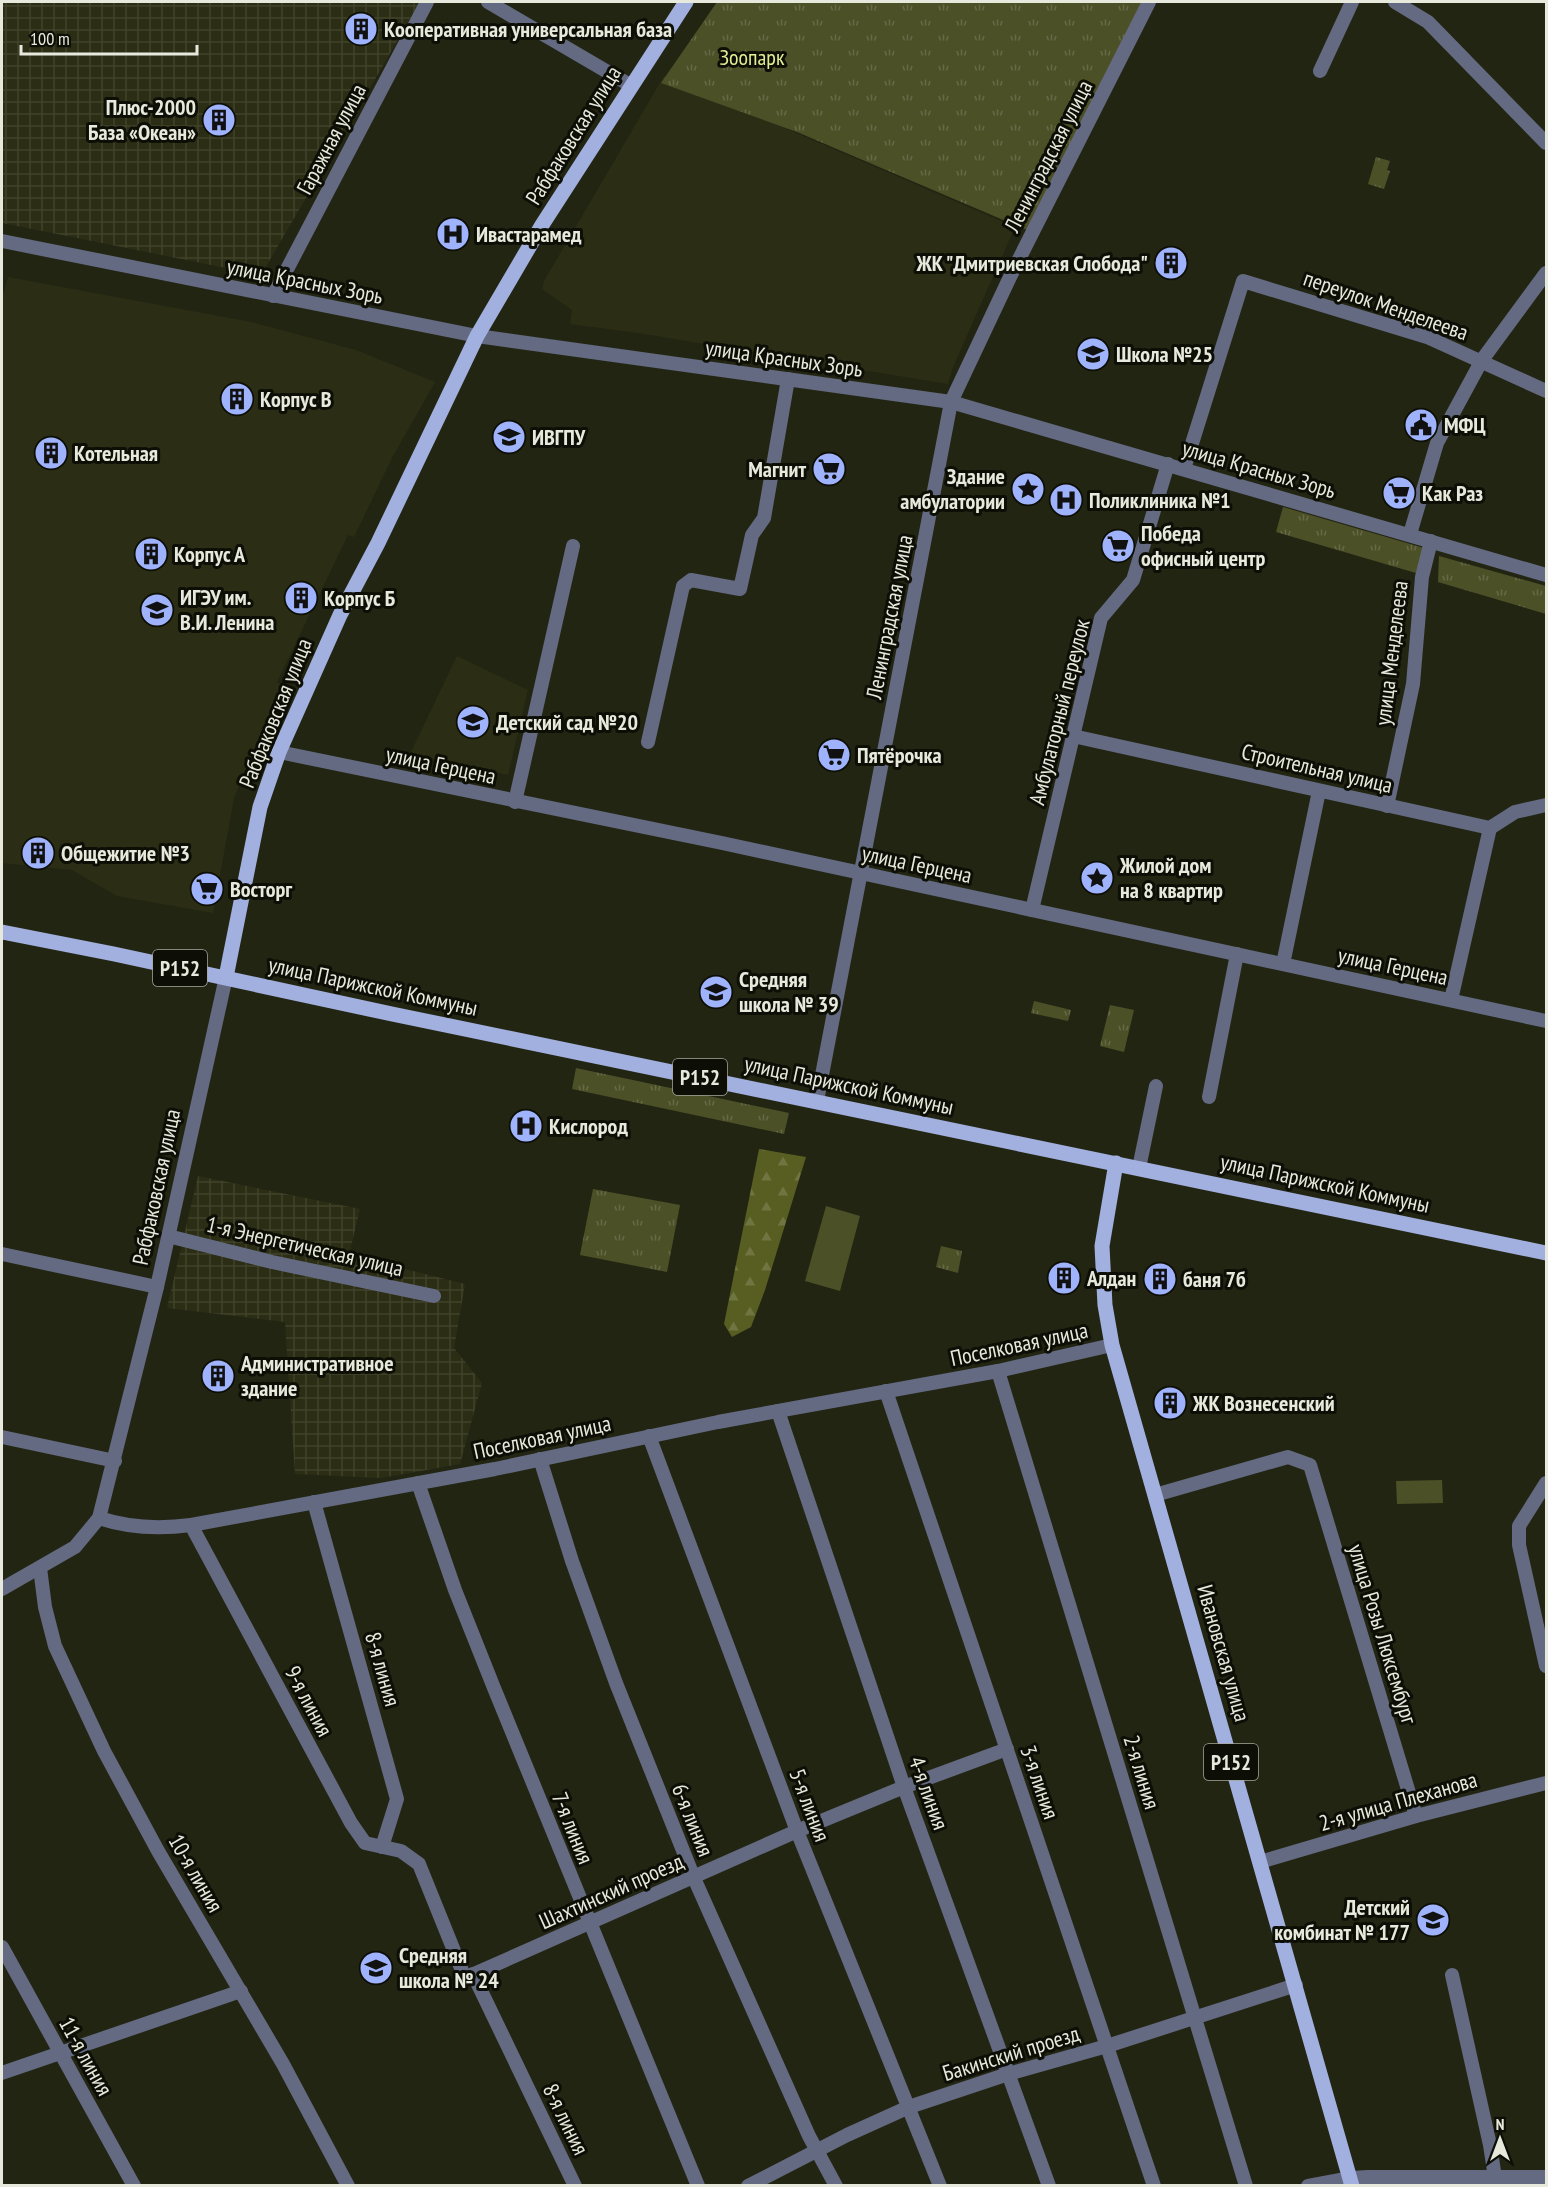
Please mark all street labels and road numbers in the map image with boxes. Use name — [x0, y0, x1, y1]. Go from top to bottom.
street label: Рабфаковская улица — [519, 60, 627, 210]
street label: Ленинградская улица — [997, 75, 1098, 238]
street label: Гаражная улица — [290, 79, 372, 199]
street label: улица Красных Зорь — [225, 252, 385, 310]
street label: переулок Менделеева — [1300, 264, 1472, 346]
street label: улица Красных Зорь — [704, 333, 864, 383]
street label: улица Красных Зорь — [1179, 434, 1339, 504]
street label: Ленинградская улица — [859, 532, 919, 703]
street label: улица Менделеева — [1368, 579, 1414, 727]
street label: Амбулаторный переулок — [1022, 616, 1096, 808]
street label: Рабфаковская улица — [232, 634, 318, 792]
street label: Строительная улица — [1239, 737, 1395, 799]
street label: улица Герцена — [384, 740, 498, 790]
street label: улица Герцена — [860, 839, 974, 889]
street label: улица Герцена — [1336, 941, 1450, 991]
road number: Р152 — [153, 950, 207, 986]
street label: улица Парижской Коммуны — [266, 950, 480, 1022]
street label: улица Парижской Коммуны — [742, 1049, 956, 1121]
road number: Р152 — [673, 1059, 727, 1095]
street label: Рабфаковская улица — [126, 1107, 186, 1267]
street label: улица Парижской Коммуны — [1218, 1147, 1432, 1219]
street label: 1-я Энергетическая улица — [204, 1210, 406, 1282]
street label: Поселковая улица — [948, 1316, 1090, 1372]
street label: Поселковая улица — [471, 1409, 613, 1465]
street label: улица Розы Люксембург — [1342, 1541, 1424, 1728]
street label: Ивановская улица — [1191, 1581, 1257, 1725]
street label: 8-я линия — [359, 1629, 407, 1709]
street label: 9-я линия — [279, 1661, 339, 1741]
street label: 2-я линия — [1118, 1732, 1166, 1812]
street label: 3-я линия — [1014, 1742, 1066, 1822]
road number: Р152 — [1204, 1744, 1258, 1780]
street label: 4-я линия — [903, 1753, 955, 1833]
street label: 5-я линия — [783, 1765, 837, 1845]
street label: 2-я улица Плеханова — [1316, 1765, 1480, 1837]
street label: 6-я линия — [666, 1780, 720, 1860]
street label: 7-я линия — [546, 1788, 600, 1868]
street label: 10-я линия — [162, 1829, 230, 1917]
street label: Шахтинский проезд — [535, 1847, 688, 1935]
street label: 11-я линия — [53, 2012, 119, 2100]
street label: Бакинский проезд — [939, 2019, 1083, 2087]
street label: 8-я линия — [537, 2079, 595, 2159]

